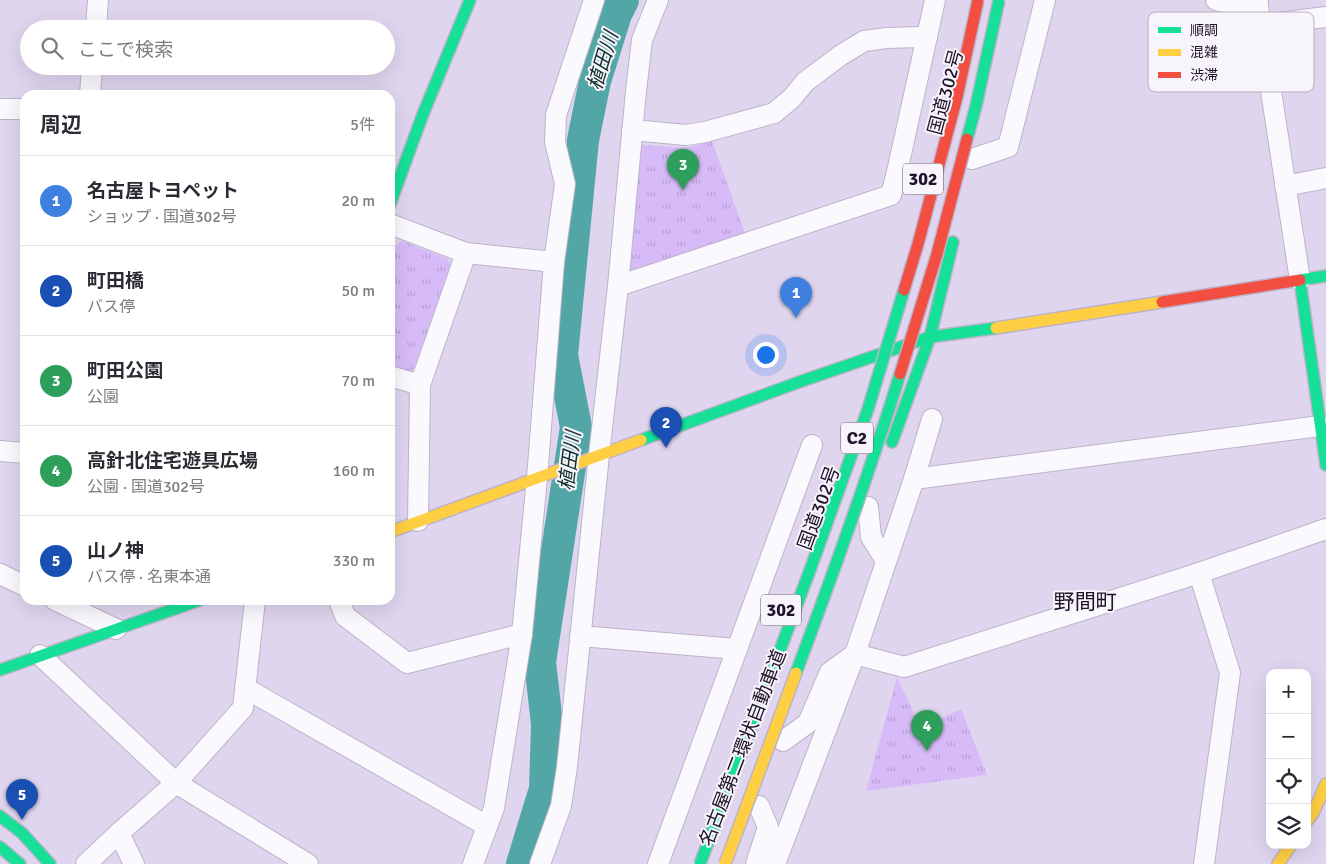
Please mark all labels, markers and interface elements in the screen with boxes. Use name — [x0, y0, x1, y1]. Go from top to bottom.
legend — [1148, 12, 1314, 92]
search box — [20, 20, 395, 75]
text: 順調 — [1190, 22, 1218, 39]
water label: 植田川 — [582, 27, 624, 93]
icon: search — [38, 34, 66, 62]
text: ここで検索 — [78, 38, 173, 62]
text: 混雑 — [1190, 44, 1218, 61]
street label: 国道302号 — [923, 46, 969, 138]
text: 渋滞 — [1190, 67, 1218, 84]
text: 周辺 — [40, 112, 82, 138]
text: 5件 — [350, 115, 375, 135]
pin: 3 — [667, 149, 699, 190]
road number: 302 — [903, 163, 943, 194]
text: 名古屋トヨペット — [87, 179, 239, 203]
text: 1 — [52, 191, 60, 211]
text: 20 m — [341, 191, 375, 211]
text: ショップ · 国道302号 — [87, 207, 237, 227]
text: 町田橋 — [87, 269, 144, 293]
pin: 1 — [780, 277, 812, 318]
text: 2 — [52, 281, 60, 301]
text: 50 m — [341, 281, 375, 301]
text: バス停 — [87, 297, 135, 317]
your location — [753, 342, 779, 368]
text: 町田公園 — [87, 359, 163, 383]
text: 3 — [52, 371, 60, 391]
text: 70 m — [341, 371, 375, 391]
text: 公園 — [87, 387, 119, 407]
pin: 2 — [650, 407, 682, 448]
road number: C2 — [841, 422, 873, 453]
water label: 植田川 — [554, 428, 586, 492]
text: 高針北住宅遊具広場 — [87, 449, 258, 473]
text: 4 — [52, 461, 60, 481]
text: 160 m — [333, 461, 375, 481]
street label: 国道302号 — [793, 463, 845, 553]
text: 公園 · 国道302号 — [87, 477, 205, 497]
text: 山ノ神 — [87, 539, 144, 563]
text: 5 — [52, 551, 60, 571]
text: 330 m — [333, 551, 375, 571]
text: バス停 · 名東本通 — [87, 567, 211, 587]
district label: 野間町 — [1054, 589, 1117, 615]
road number: 302 — [761, 594, 801, 626]
street label: 名古屋第二環状自動車道 — [694, 646, 792, 850]
map controls — [1266, 669, 1311, 849]
button: + — [1266, 669, 1311, 714]
pin: 4 — [911, 710, 943, 751]
button: − — [1266, 714, 1311, 759]
button: locate — [1266, 759, 1311, 804]
pin: 5 — [6, 779, 38, 820]
button: layers — [1266, 804, 1311, 849]

